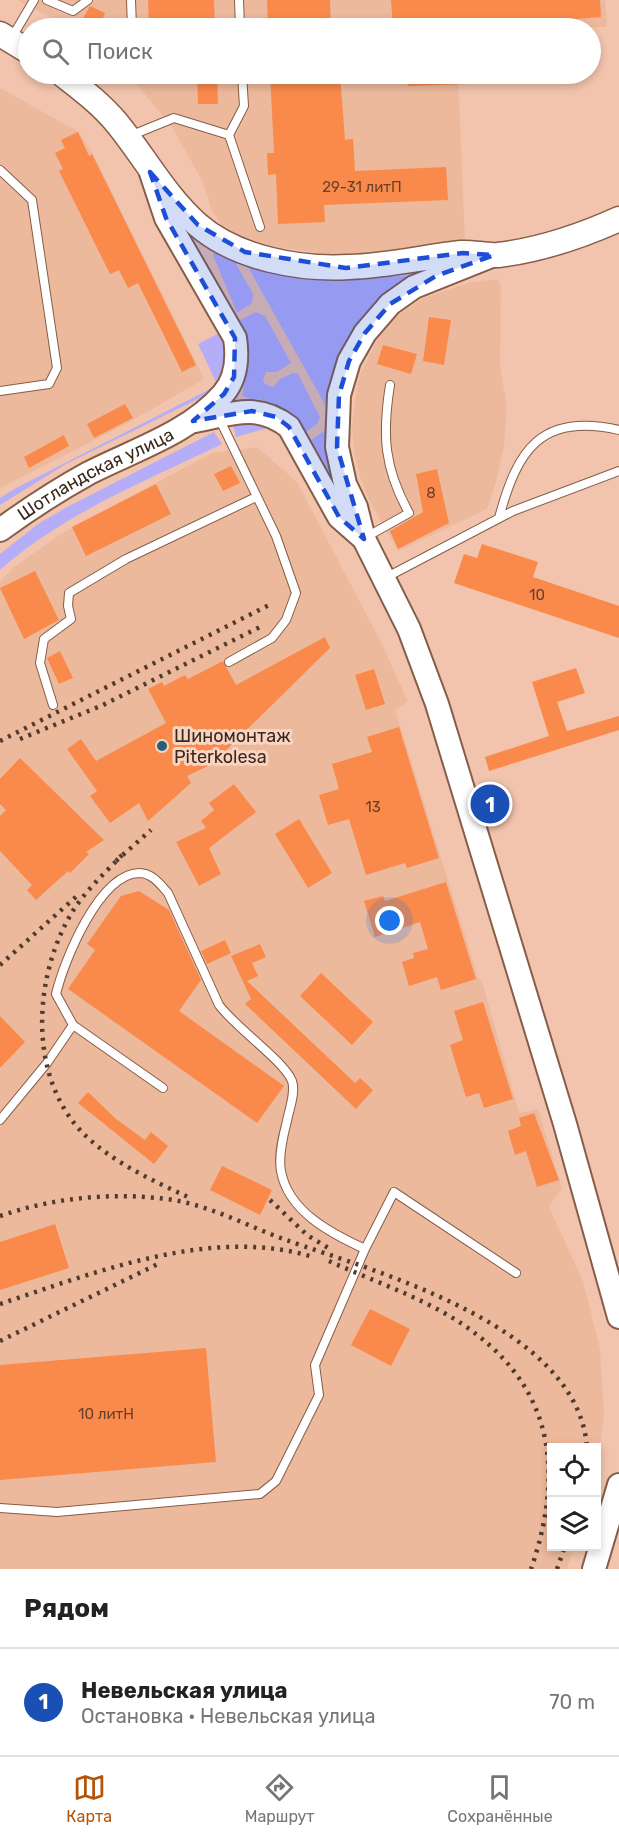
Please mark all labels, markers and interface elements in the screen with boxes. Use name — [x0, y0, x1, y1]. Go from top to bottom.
search box — [18, 18, 601, 84]
icon: search — [39, 35, 72, 68]
text: Поиск — [87, 38, 153, 65]
house number: 29-31 литП — [322, 178, 402, 196]
street label: Шотландская улица — [13, 423, 178, 525]
house number: 8 — [426, 484, 436, 502]
house number: 10 — [529, 586, 545, 604]
place label: Шиномонтаж Piterkolesa — [174, 725, 291, 768]
marker: Шиномонтаж Piterkolesa — [155, 739, 169, 753]
pin: 1 — [470, 782, 510, 826]
house number: 13 — [365, 798, 381, 816]
your location — [375, 906, 404, 935]
house number: 10 литН — [78, 1405, 134, 1423]
map controls — [547, 1443, 601, 1551]
button: locate — [547, 1443, 601, 1497]
button: layers — [547, 1497, 601, 1551]
text: Рядом — [24, 1593, 109, 1624]
text: Невельская улица — [81, 1677, 288, 1704]
text: 1 — [39, 1690, 48, 1714]
text: 70 m — [549, 1690, 595, 1714]
text: Остановка · Невельская улица — [81, 1704, 375, 1728]
tab: Карта — [66, 1771, 112, 1826]
tab: Маршрут — [245, 1771, 315, 1826]
tab: Сохранённые — [447, 1771, 553, 1826]

